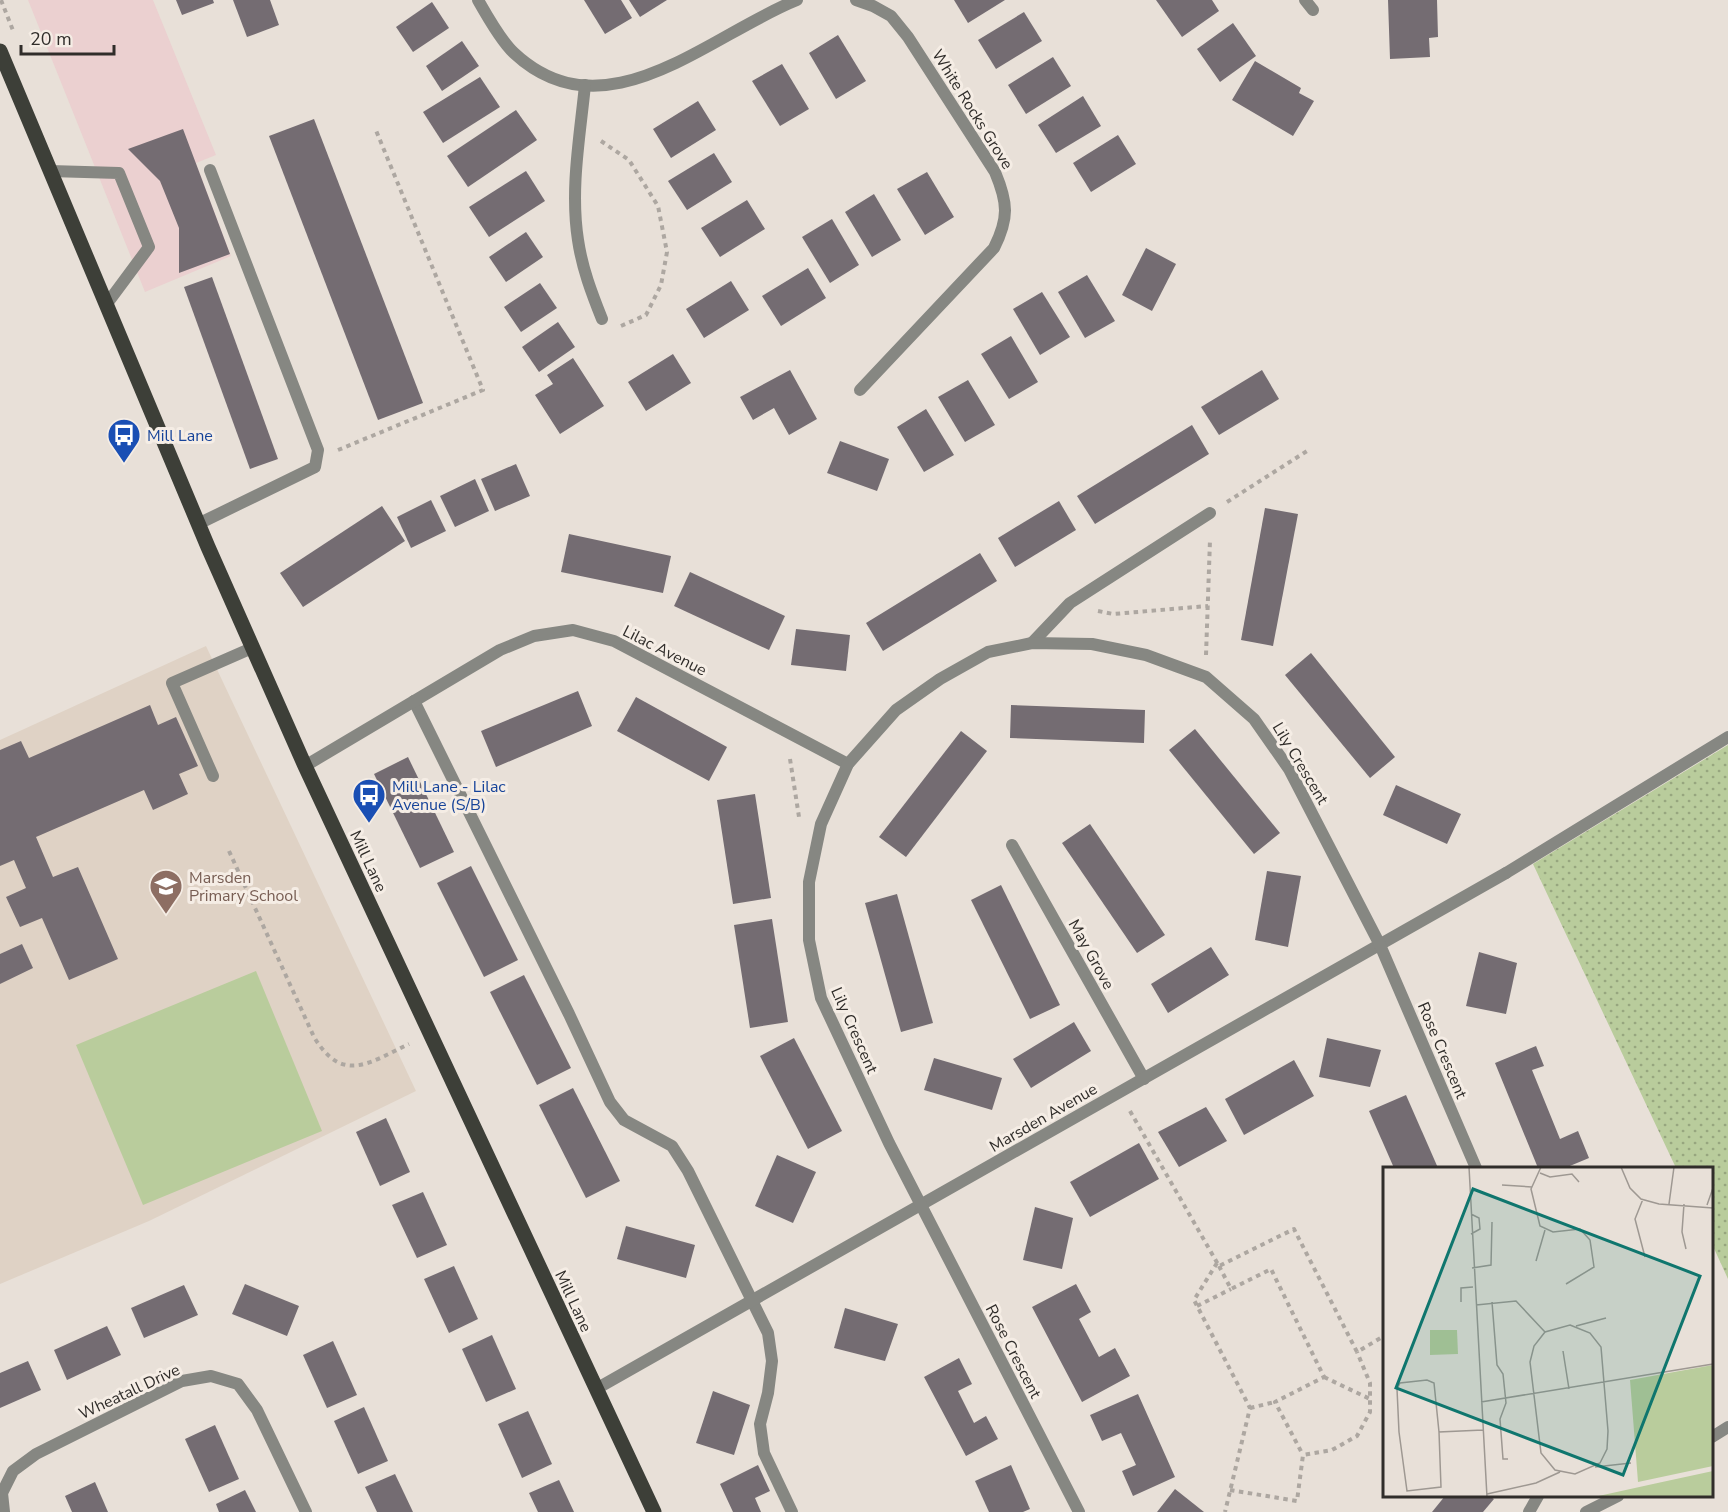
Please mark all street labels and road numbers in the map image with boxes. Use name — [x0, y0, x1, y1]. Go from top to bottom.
street label: White Rocks Grove — [926, 45, 1018, 174]
street label: Lilac Avenue — [619, 620, 710, 681]
street label: Lily Crescent — [1267, 718, 1334, 809]
street label: Mill Lane — [344, 827, 392, 896]
street label: May Grove — [1063, 915, 1119, 994]
street label: Lily Crescent — [825, 984, 883, 1077]
street label: Rose Crescent — [1412, 999, 1472, 1102]
street label: Marsden Avenue — [986, 1078, 1101, 1158]
street label: Mill Lane — [549, 1267, 597, 1336]
street label: Rose Crescent — [980, 1301, 1046, 1403]
street label: Wheatall Drive — [75, 1359, 184, 1425]

